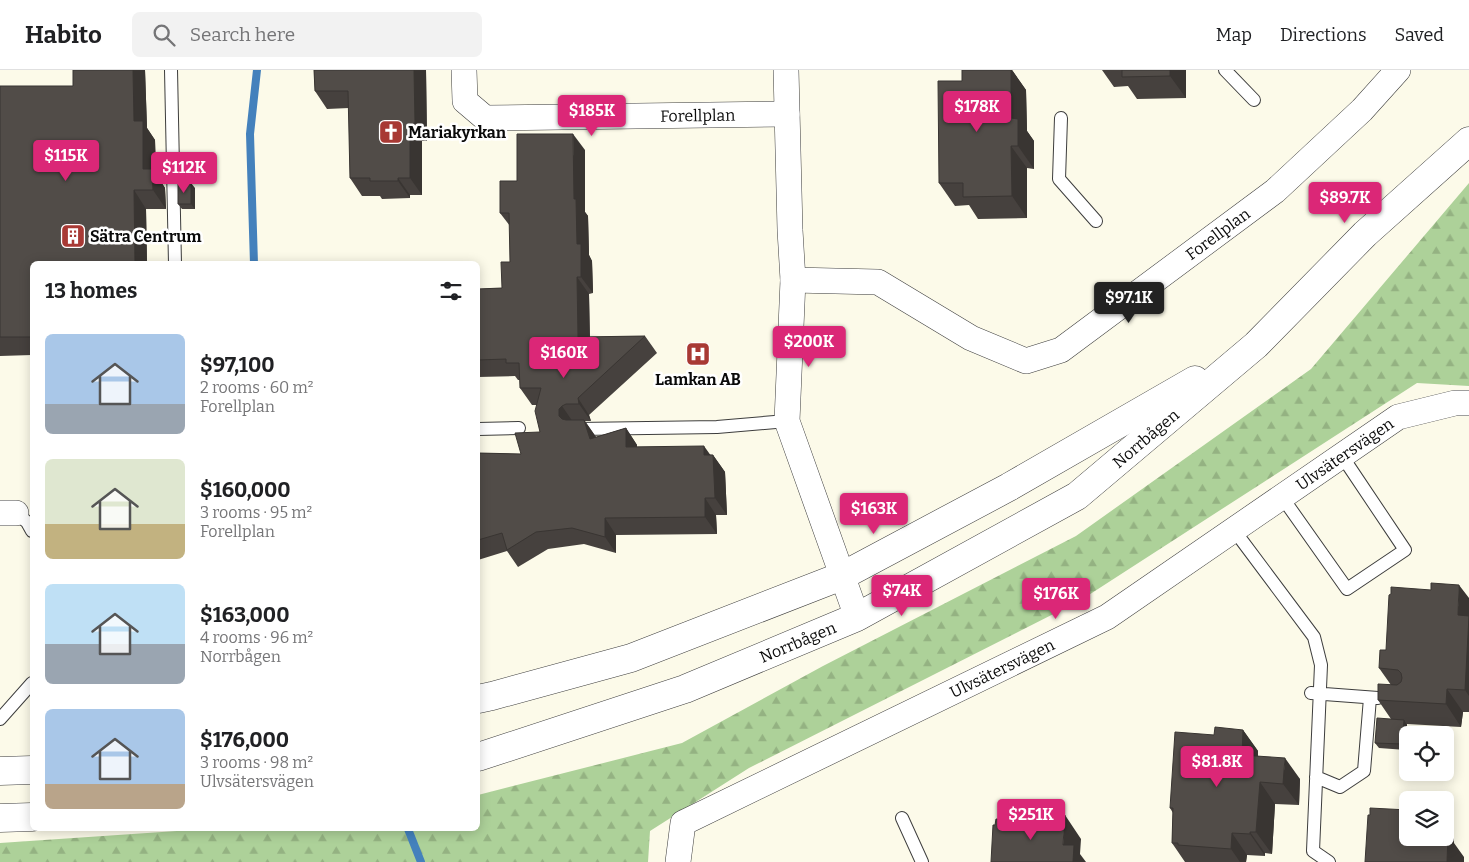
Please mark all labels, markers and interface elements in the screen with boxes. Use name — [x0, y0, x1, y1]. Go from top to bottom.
search box — [132, 12, 482, 57]
text: Habito — [25, 21, 102, 49]
icon: search — [150, 21, 178, 49]
text: Search here — [190, 23, 295, 46]
text: Map — [1216, 24, 1252, 46]
text: Directions — [1280, 24, 1367, 46]
text: Saved — [1395, 24, 1444, 46]
pin: $178K — [942, 90, 1012, 133]
pin: $185K — [557, 94, 627, 137]
text: $178K — [954, 97, 1000, 116]
text: $185K — [569, 101, 615, 120]
street label: Forellplan — [660, 106, 735, 126]
church icon: Mariakyrkan — [378, 119, 404, 145]
place label: Mariakyrkan — [408, 123, 507, 142]
pin: $115K — [31, 140, 101, 182]
text: $115K — [44, 146, 88, 165]
pin: $112K — [149, 152, 219, 194]
text: $112K — [162, 158, 206, 177]
pin: $89.7K — [1304, 182, 1386, 224]
text: $89.7K — [1320, 188, 1370, 207]
street label: Forellplan — [1182, 204, 1254, 264]
building icon: Sätra Centrum — [60, 223, 86, 249]
place label: Sätra Centrum — [90, 227, 202, 246]
icon: filters — [437, 277, 465, 305]
text: 13 homes — [45, 278, 137, 304]
pin: $97.1K — [1088, 282, 1170, 324]
text: $97.1K — [1105, 288, 1153, 307]
pin: $200K — [774, 326, 844, 368]
text: $200K — [784, 332, 834, 351]
pin: $160K — [529, 336, 599, 379]
hospital icon: Lamkan AB — [685, 341, 711, 367]
text: $160K — [540, 343, 588, 362]
text: $97,100 — [200, 352, 275, 378]
icon: home — [85, 354, 145, 414]
place label: Lamkan AB — [655, 370, 741, 389]
text: 2 rooms · 60 m² — [200, 378, 313, 397]
text: Forellplan — [200, 397, 275, 416]
street label: Norrbågen — [1109, 405, 1183, 472]
street label: Ulvsätersvägen — [1292, 414, 1397, 494]
text: $160,000 — [200, 477, 291, 503]
icon: home — [85, 479, 145, 539]
pin: $163K — [839, 492, 909, 535]
text: $163K — [851, 499, 897, 518]
text: 3 rooms · 95 m² — [200, 503, 312, 522]
text: Forellplan — [200, 522, 275, 541]
pin: $74K — [872, 574, 932, 617]
pin: $176K — [1021, 578, 1091, 620]
text: $74K — [882, 581, 922, 600]
text: $176K — [1033, 584, 1079, 603]
text: $163,000 — [200, 602, 290, 628]
icon: home — [85, 604, 145, 664]
street label: Norrbågen — [757, 618, 839, 667]
text: 4 rooms · 96 m² — [200, 628, 313, 647]
street label: Ulvsätersvägen — [947, 635, 1058, 702]
text: Norrbågen — [200, 647, 281, 666]
map controls — [1399, 726, 1454, 846]
button: locate — [1399, 726, 1454, 781]
text: $176,000 — [200, 727, 289, 753]
icon: home — [85, 729, 145, 789]
pin: $81.8K — [1176, 746, 1258, 788]
text: $81.8K — [1192, 752, 1242, 771]
text: 3 rooms · 98 m² — [200, 753, 313, 772]
text: Ulvsätersvägen — [200, 772, 314, 791]
button: layers — [1399, 791, 1454, 846]
pin: $251K — [996, 798, 1066, 841]
text: $251K — [1008, 805, 1054, 824]

